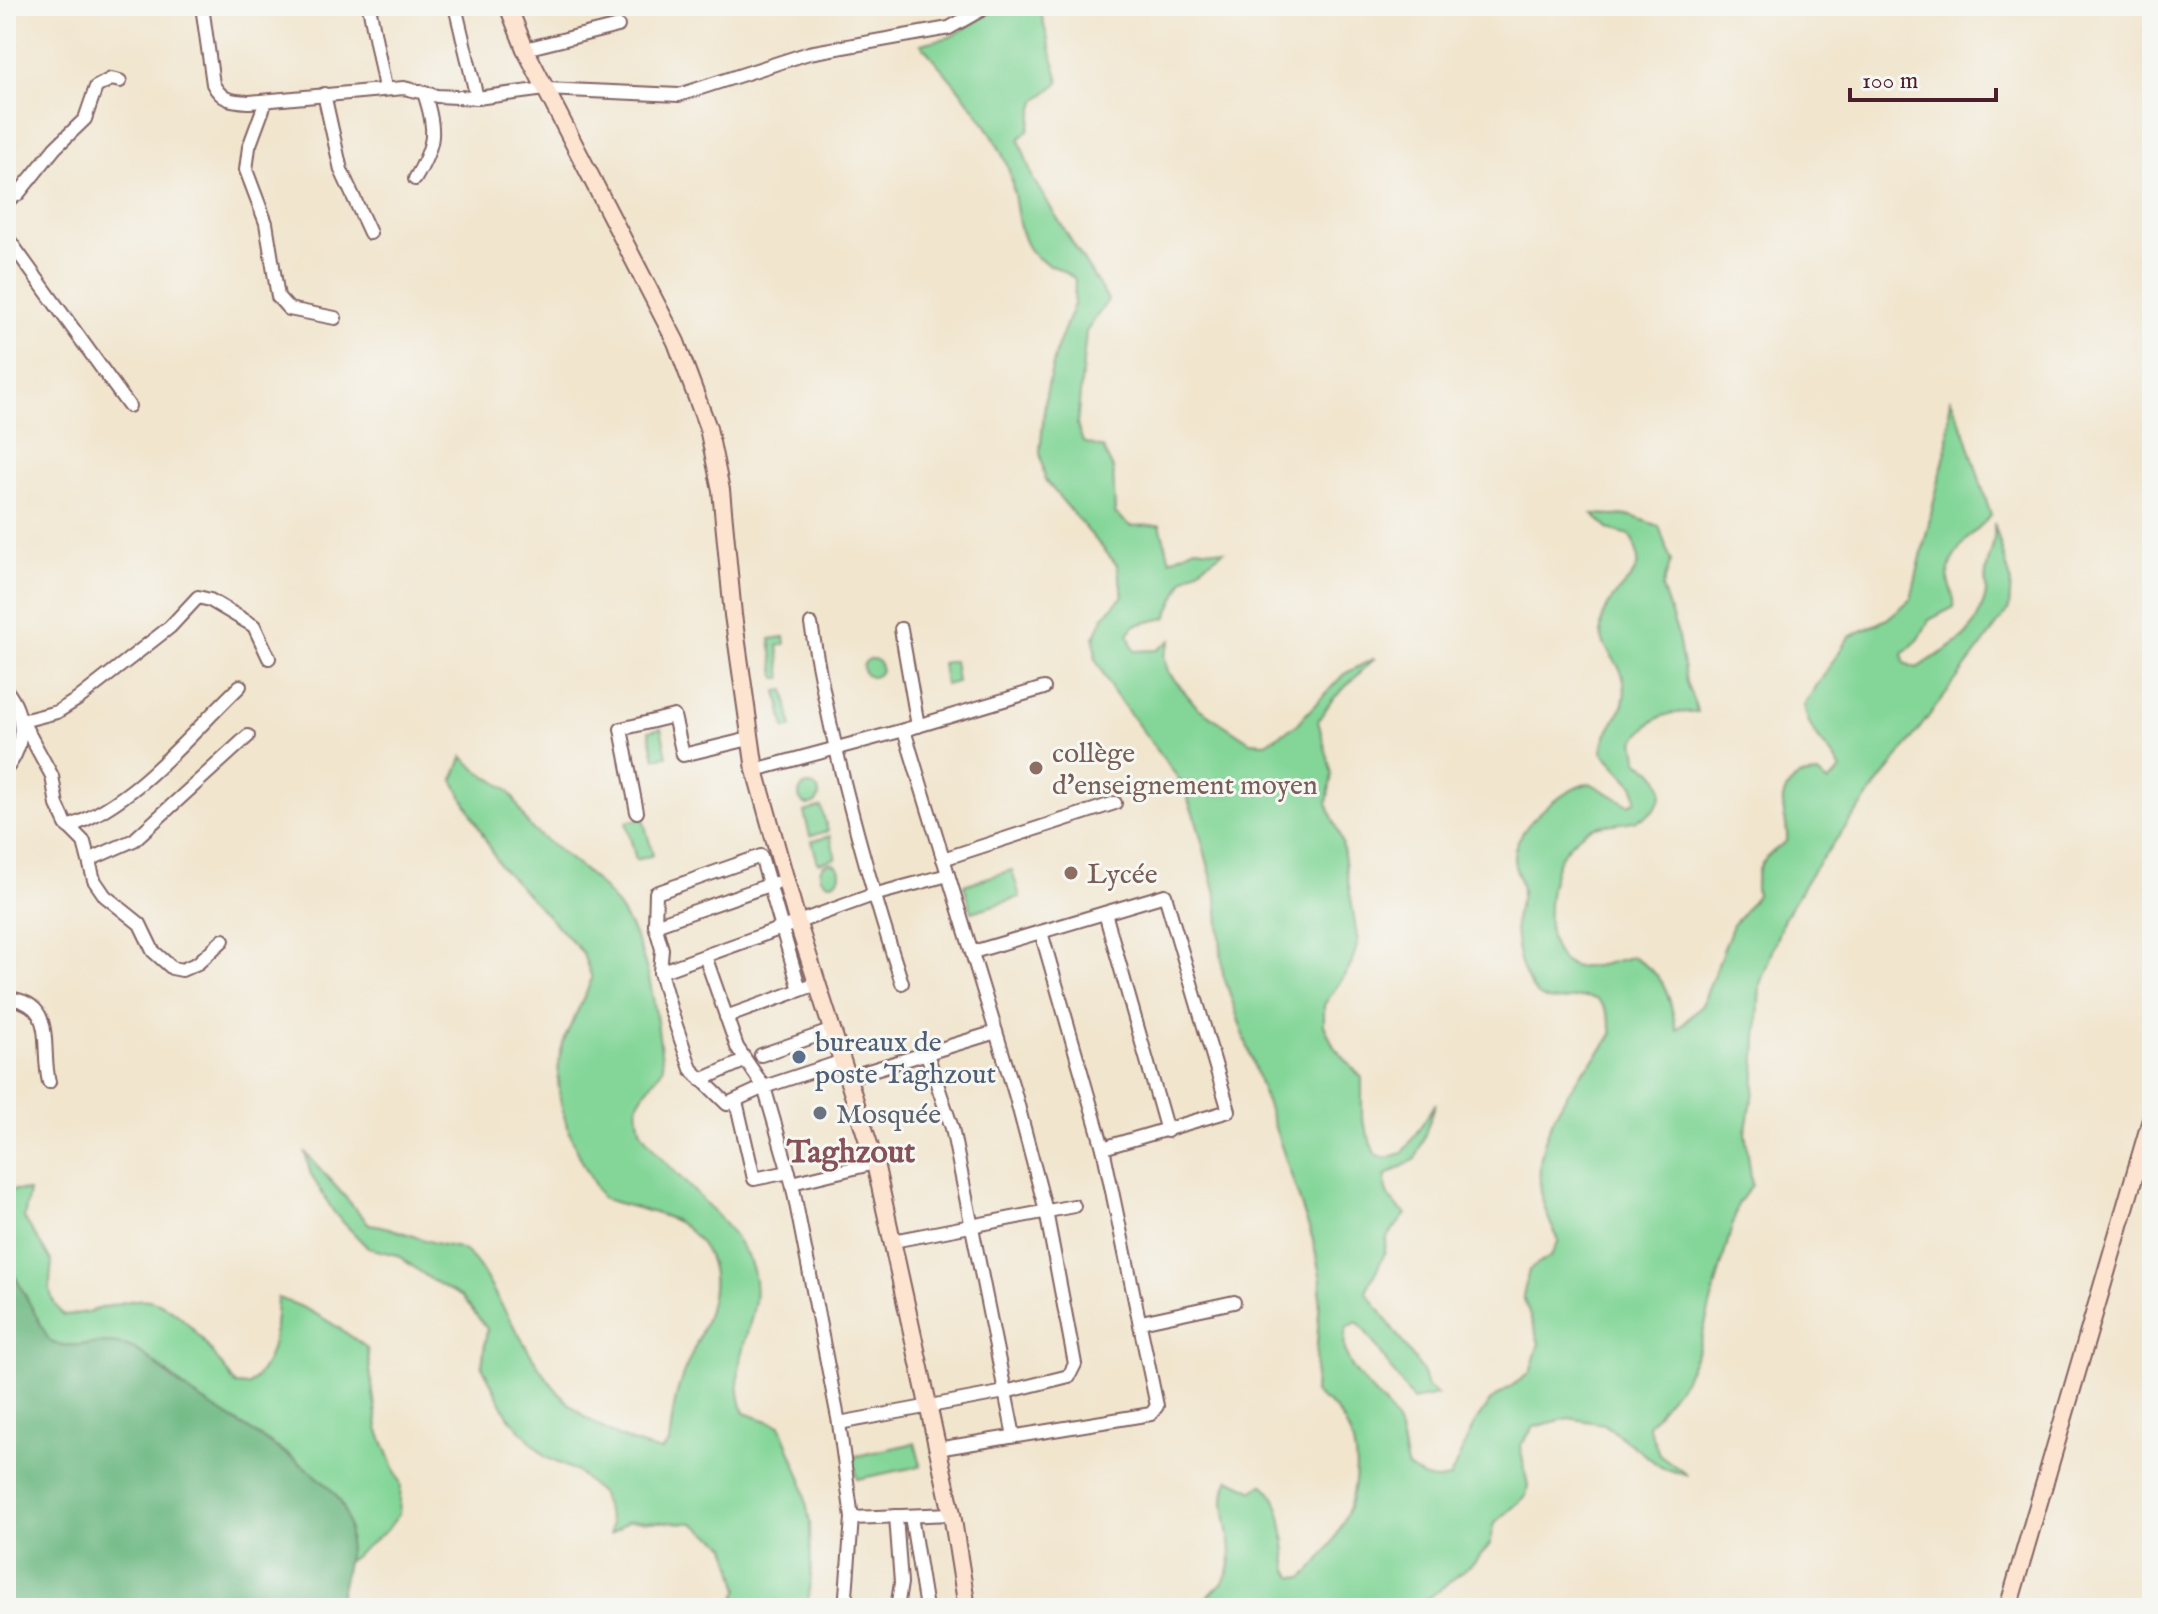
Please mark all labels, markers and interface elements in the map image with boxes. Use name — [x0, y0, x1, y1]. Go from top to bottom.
scale bar — [1850, 52, 1996, 102]
text: 100 m — [1862, 66, 1918, 97]
place label: collège d'enseignement moyen — [1052, 737, 1318, 804]
marker: collège d'enseignement moyen — [1027, 759, 1045, 777]
place label: Lycée — [1087, 858, 1158, 893]
marker: Lycée — [1062, 864, 1080, 882]
place label: bureaux de poste Taghzout — [815, 1026, 997, 1093]
marker: bureaux de poste Taghzout — [790, 1048, 808, 1066]
place label: Mosquée — [836, 1098, 941, 1133]
marker: Mosquée — [811, 1104, 829, 1122]
district label: Taghzout — [786, 1133, 915, 1174]

